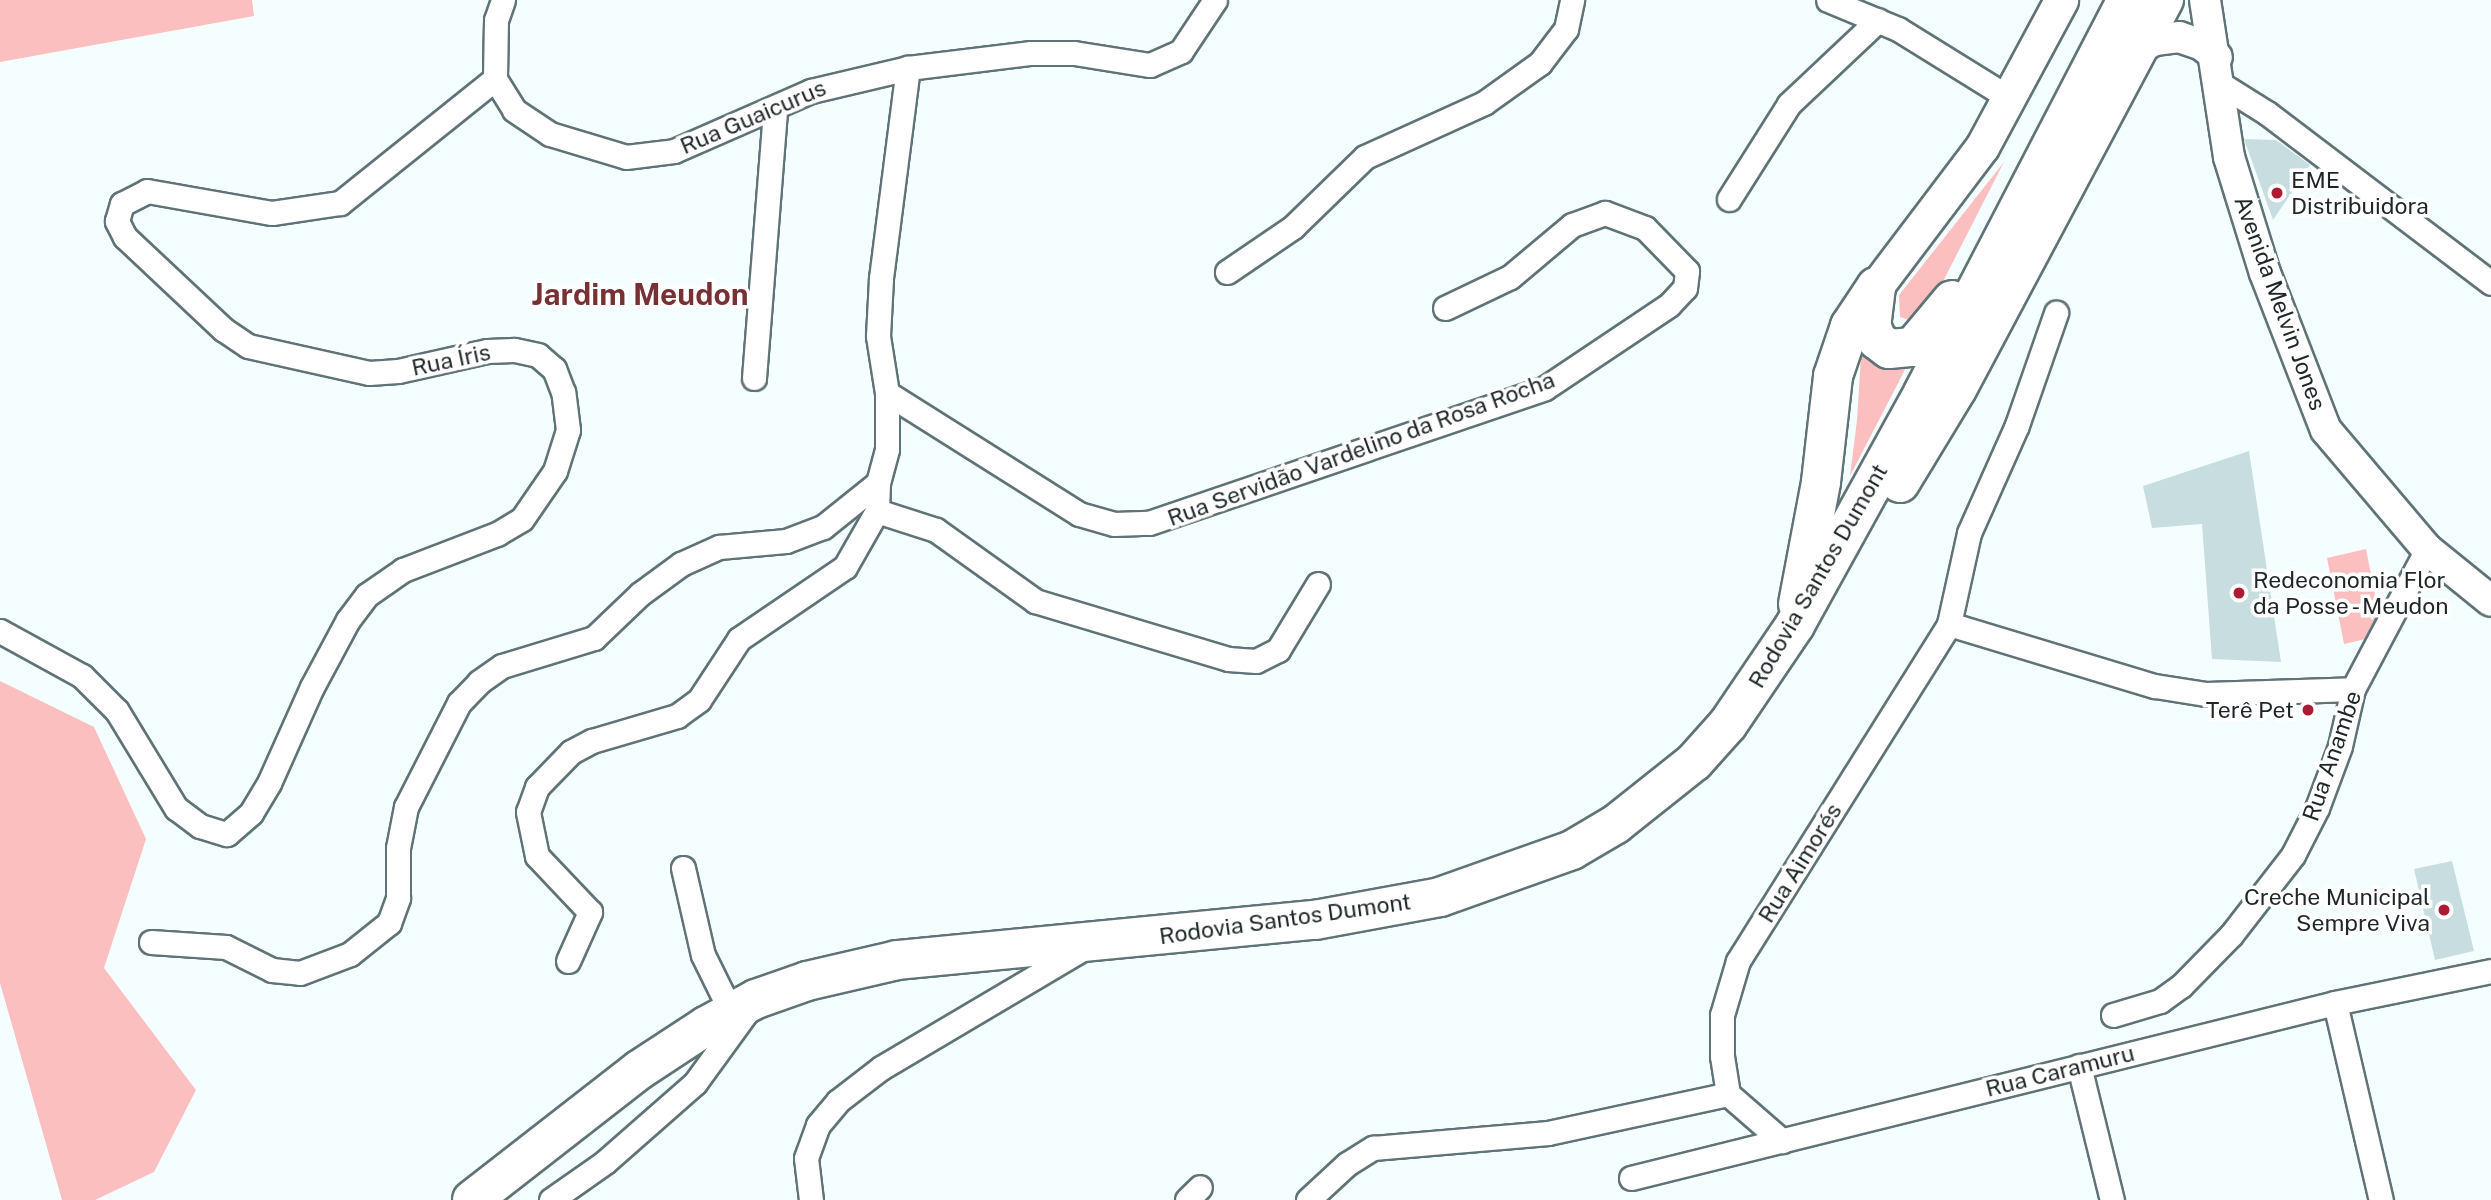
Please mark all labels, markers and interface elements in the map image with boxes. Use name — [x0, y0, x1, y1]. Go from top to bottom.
street label: Rua Guaicurus — [676, 74, 830, 160]
place label: EME Distribuidora — [2291, 166, 2429, 220]
marker: EME Distribuidora — [2269, 185, 2285, 201]
street label: Avenida Melvin Jones — [2228, 192, 2332, 414]
district label: Jardim Meudon — [532, 276, 748, 312]
street label: Rua Íris — [409, 338, 493, 382]
street label: Rua Servidão Vardelino da Rosa Rocha — [1163, 366, 1559, 532]
street label: Rodovia Santos Dumont — [1743, 459, 1893, 693]
place label: Redeconomia Flor da Posse - Meudon — [2253, 566, 2455, 620]
marker: Redeconomia Flor da Posse - Meudon — [2231, 585, 2247, 601]
street label: Rua Anambe — [2297, 687, 2367, 825]
place label: Terê Pet — [2206, 696, 2294, 724]
marker: Terê Pet — [2300, 702, 2316, 718]
street label: Rua Aimorés — [1752, 798, 1848, 928]
place label: Creche Municipal Sempre Viva — [2244, 883, 2430, 937]
street label: Rodovia Santos Dumont — [1157, 888, 1413, 950]
marker: Creche Municipal Sempre Viva — [2436, 902, 2452, 918]
street label: Rua Caramuru — [1983, 1039, 2137, 1103]

